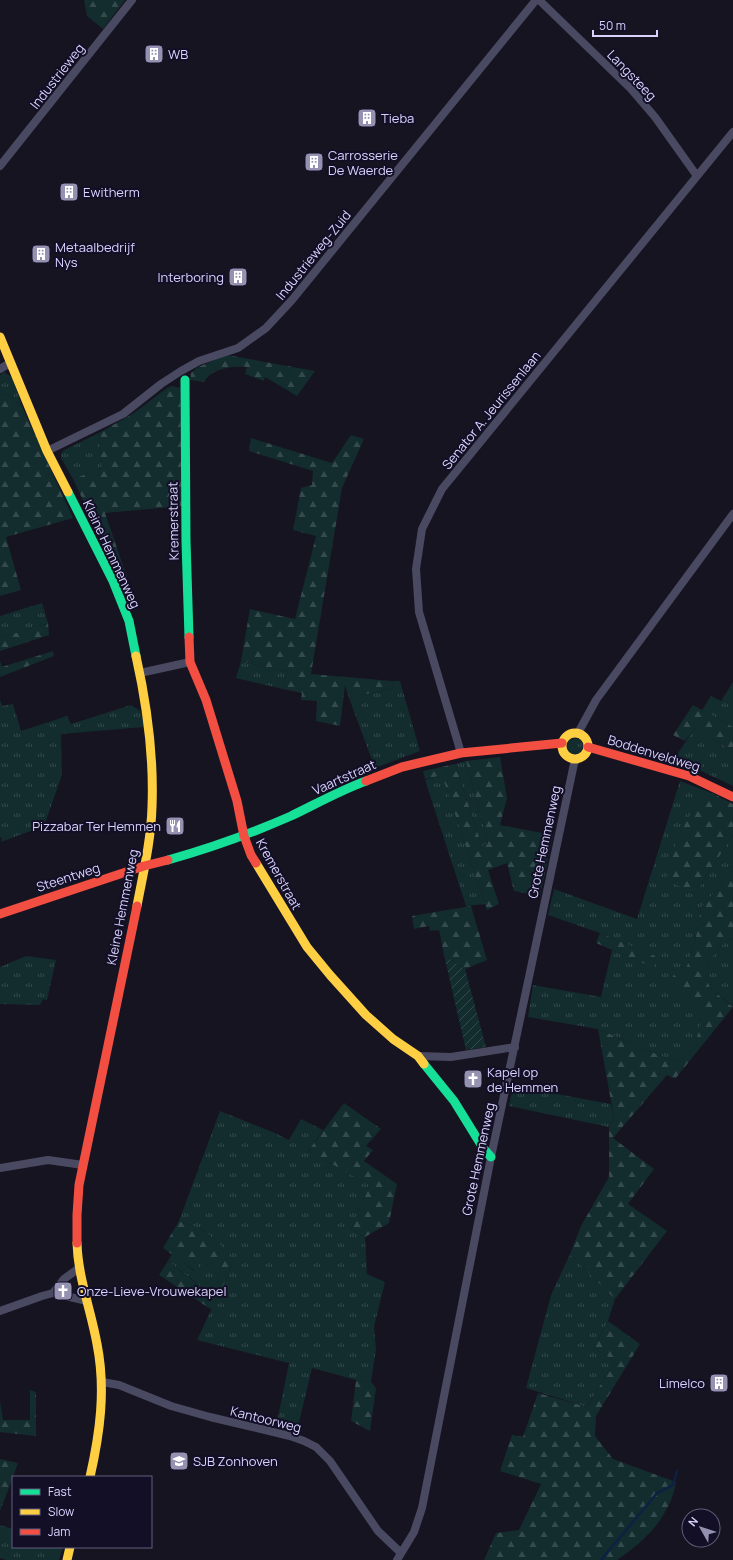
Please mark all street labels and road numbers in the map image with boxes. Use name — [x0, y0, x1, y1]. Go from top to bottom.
street label: Industrieweg — [26, 40, 88, 112]
street label: Langsteeg — [603, 46, 661, 104]
street label: Industrieweg-Zuid — [271, 207, 355, 303]
street label: Senator A. Jeurissenlaan — [438, 347, 544, 473]
street label: Kremerstraat — [163, 481, 183, 561]
street label: Kleine Hemmenweg — [79, 497, 145, 611]
street label: Boddenveldweg — [606, 730, 702, 776]
street label: Vaartstraat — [309, 755, 379, 799]
street label: Grote Hemmenweg — [523, 784, 565, 900]
street label: Kremerstraat — [252, 835, 306, 913]
street label: Kleine Hemmenweg — [102, 848, 142, 966]
street label: Steentweg — [34, 858, 102, 896]
street label: Grote Hemmenweg — [457, 1101, 499, 1217]
street label: Kantoorweg — [229, 1401, 303, 1437]

